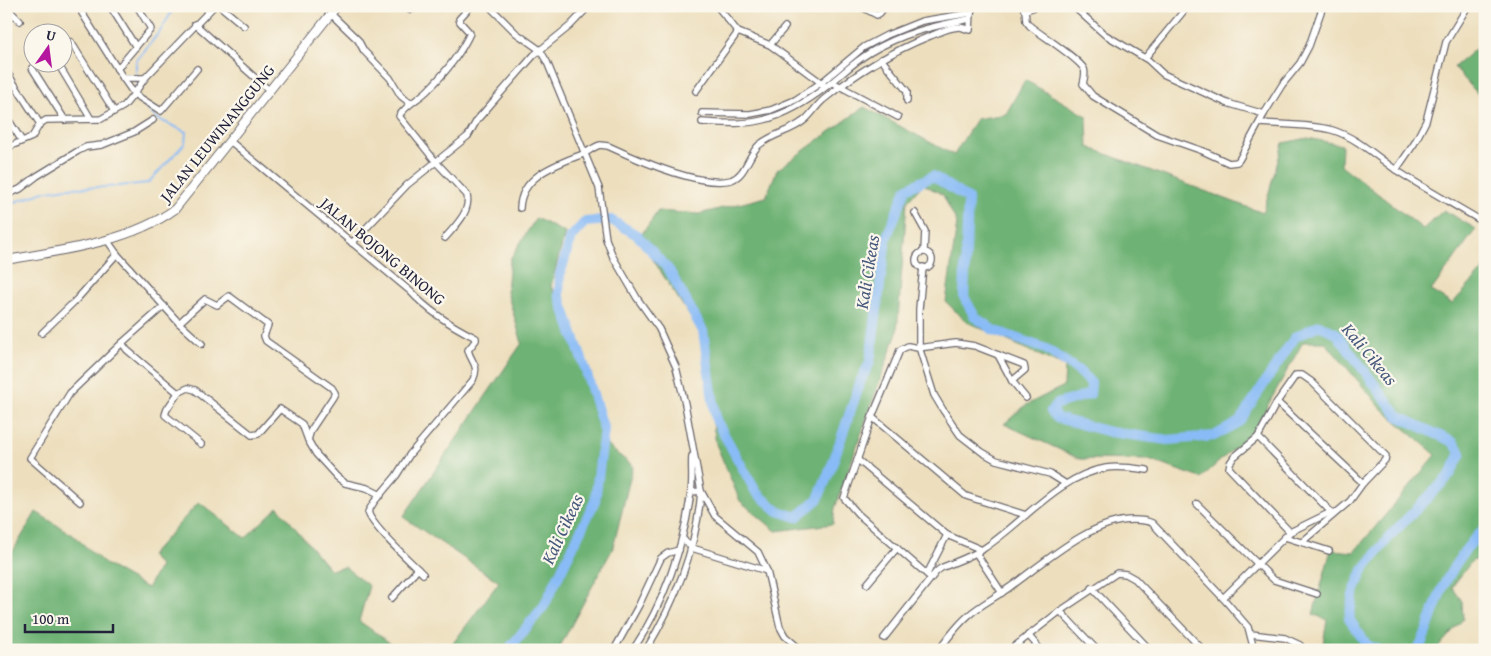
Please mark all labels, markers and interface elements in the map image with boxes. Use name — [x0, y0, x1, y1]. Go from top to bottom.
north arrow — [22, 22, 72, 72]
text: U — [44, 25, 59, 46]
street label: JALAN LEUWINANGGUNG — [153, 59, 281, 209]
street label: JALAN BOJONG BINONG — [314, 190, 451, 311]
water label: Kali Cikeas — [848, 233, 886, 312]
water label: Kali Cikeas — [1335, 316, 1405, 392]
water label: Kali Cikeas — [534, 489, 590, 569]
scale bar — [25, 601, 112, 633]
text: 100 m — [32, 608, 70, 629]

